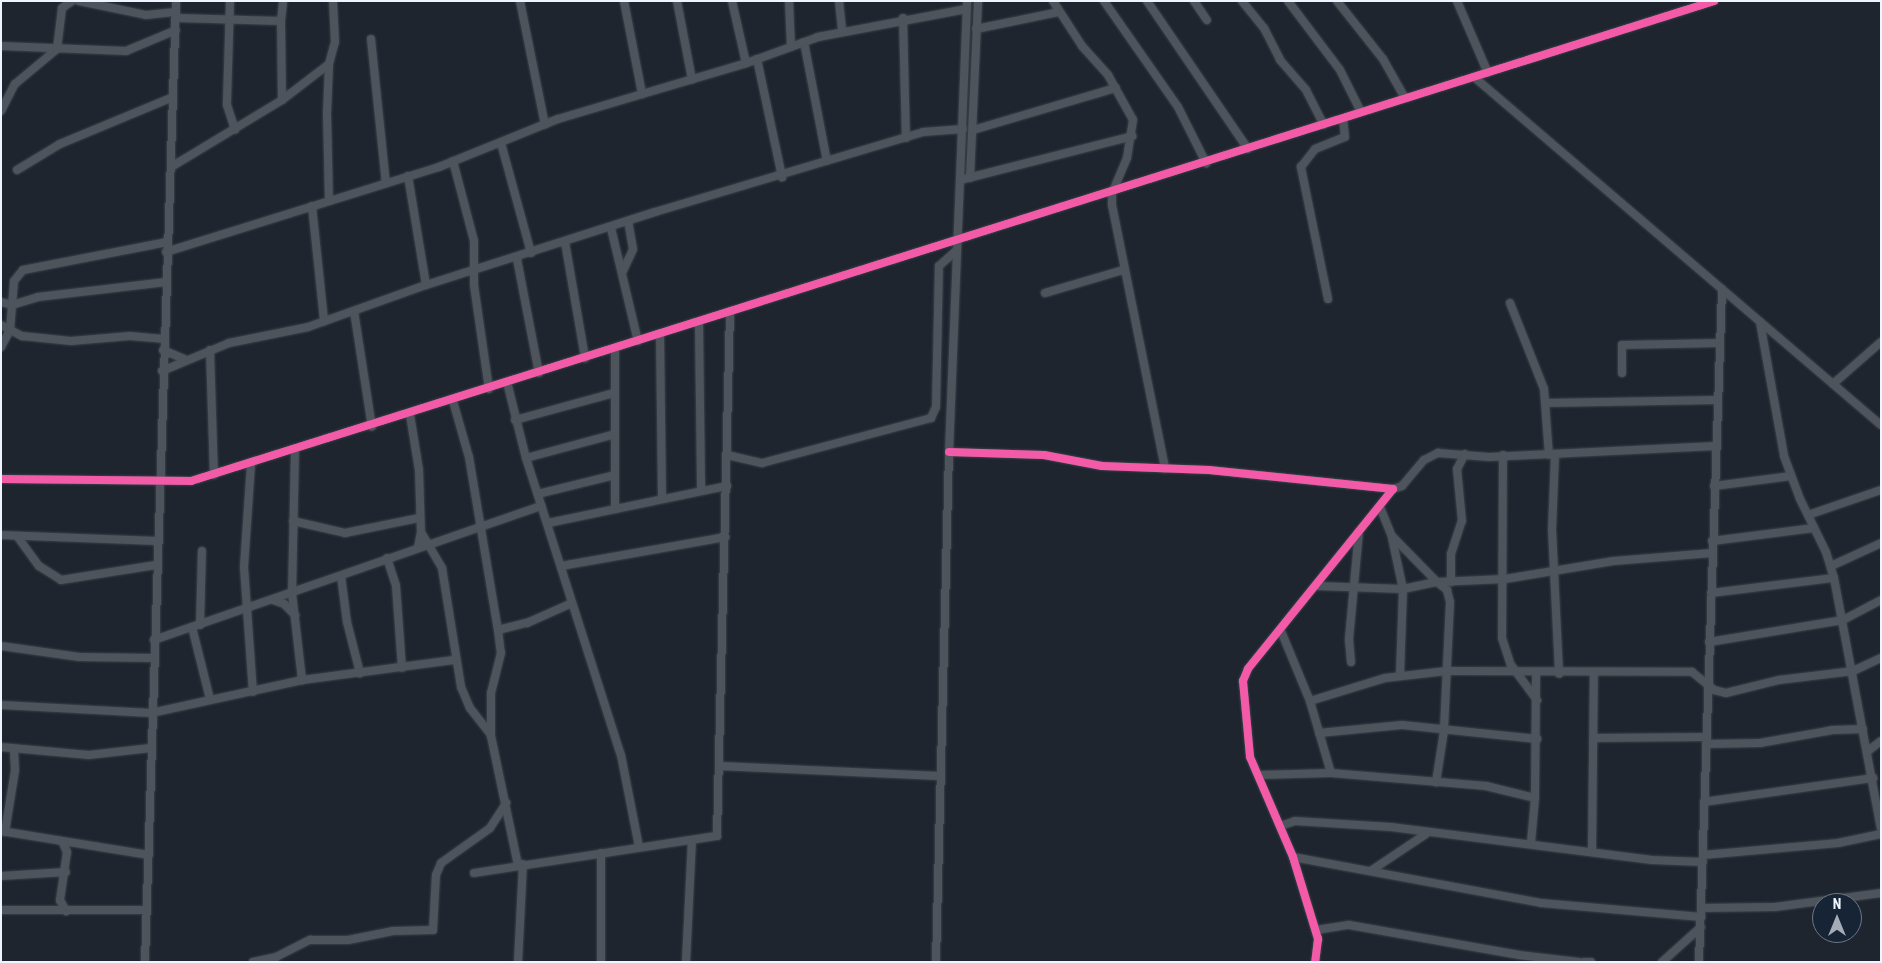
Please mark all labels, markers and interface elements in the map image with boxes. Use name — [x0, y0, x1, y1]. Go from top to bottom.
north arrow — [1812, 893, 1862, 943]
text: N — [1833, 896, 1841, 912]

